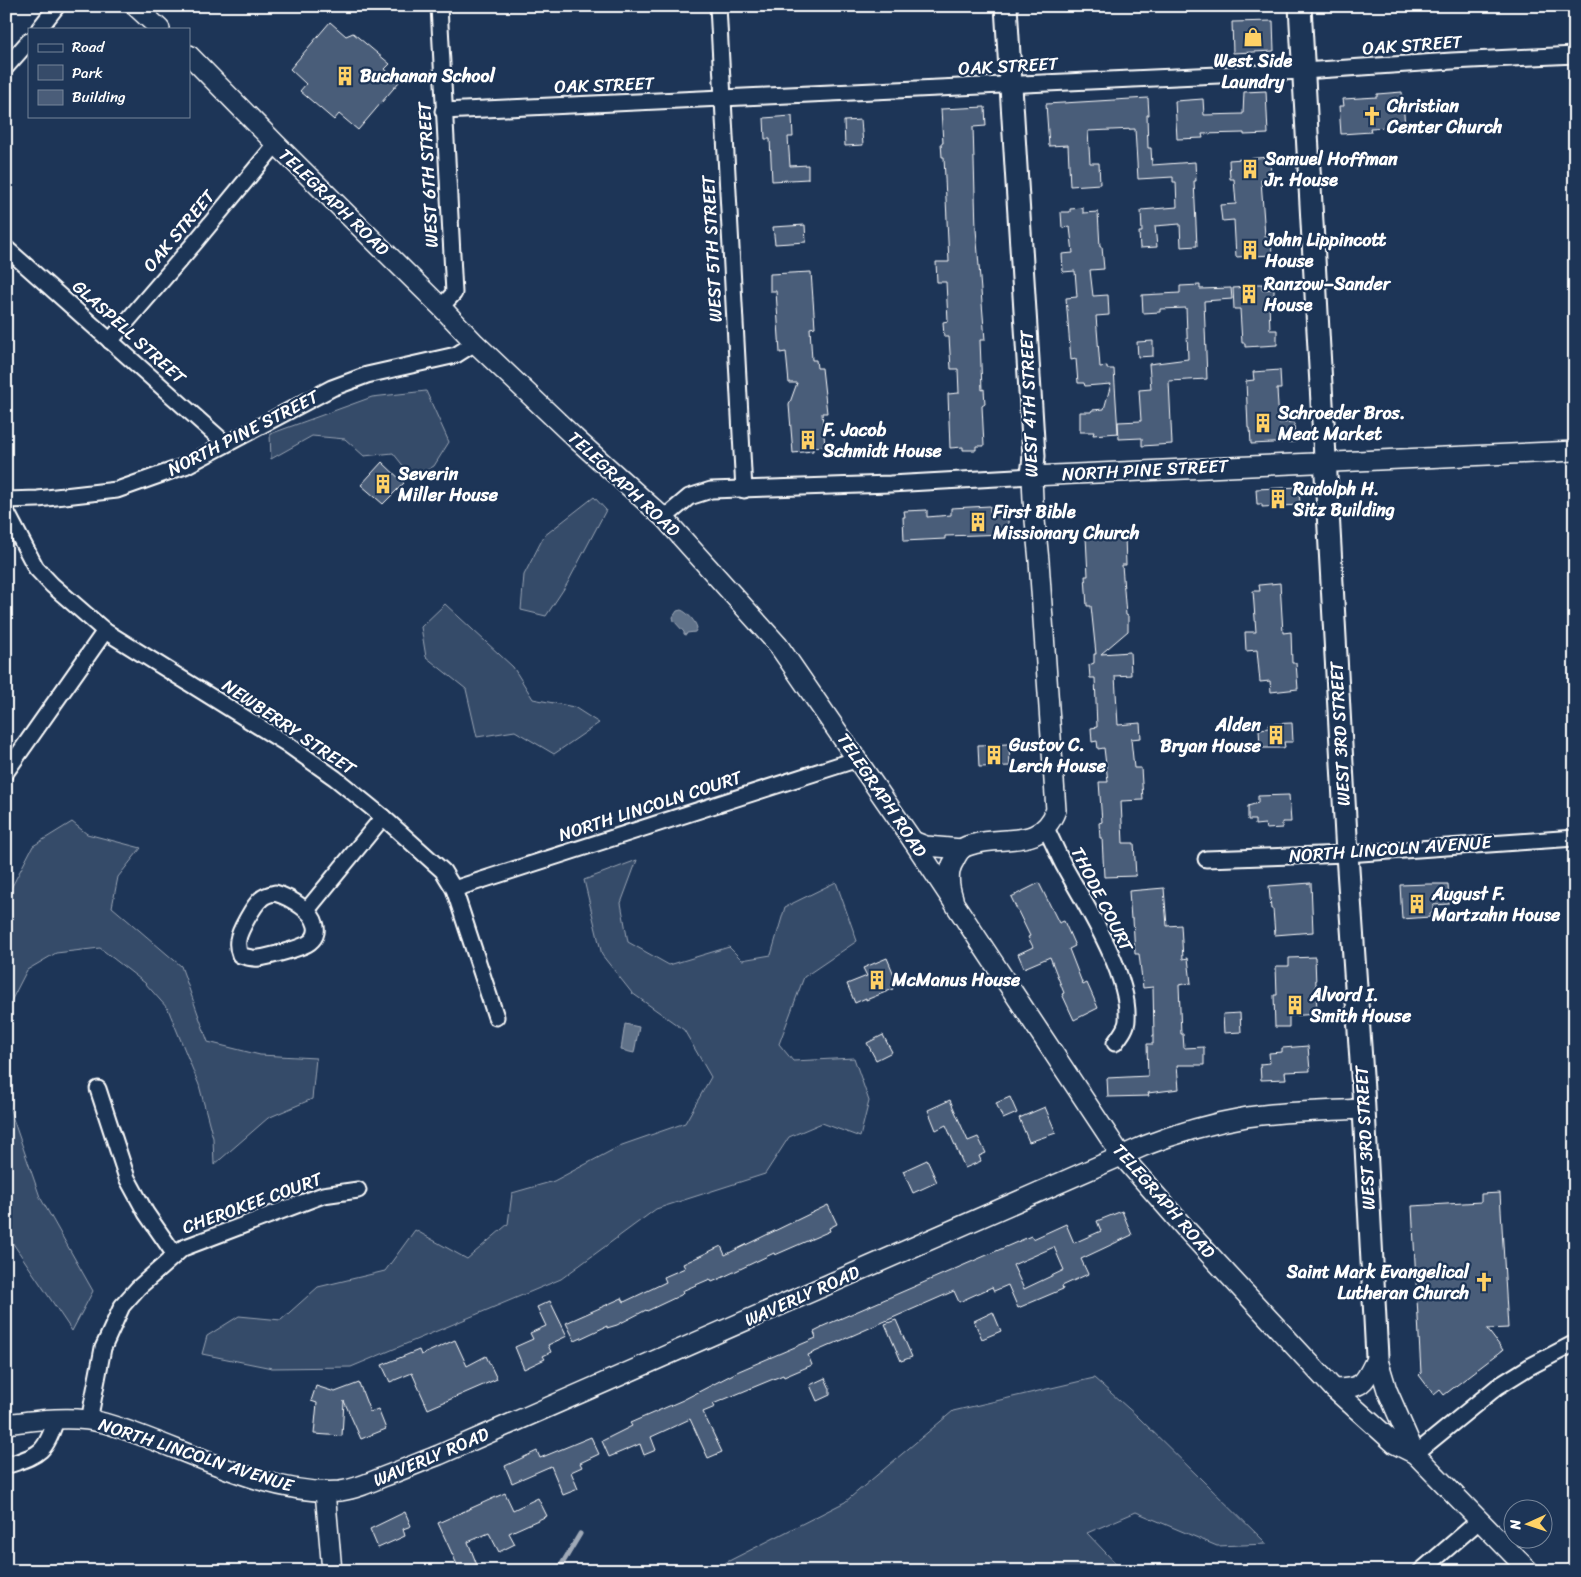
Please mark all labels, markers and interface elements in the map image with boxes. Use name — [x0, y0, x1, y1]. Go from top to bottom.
street label: OAK STREET — [1361, 25, 1464, 64]
shop icon: West Side Laundry — [1242, 26, 1264, 48]
legend — [28, 28, 190, 118]
text: Road — [72, 34, 105, 60]
place label: West Side Laundry — [1214, 45, 1293, 98]
street label: OAK STREET — [957, 47, 1060, 85]
text: Park — [72, 60, 103, 86]
place label: Buchanan School — [360, 60, 496, 92]
building icon: Buchanan School — [334, 65, 356, 87]
street label: OAK STREET — [554, 67, 656, 103]
text: Building — [72, 84, 126, 110]
place label: Christian Center Church — [1386, 90, 1503, 143]
street label: WEST 6TH STREET — [408, 100, 448, 249]
church icon: Christian Center Church — [1361, 105, 1383, 127]
street label: TELEGRAPH ROAD — [271, 140, 398, 264]
place label: Samuel Hoffman Jr. House — [1264, 143, 1398, 196]
building icon: Samuel Hoffman Jr. House — [1239, 158, 1261, 180]
street label: WEST 5TH STREET — [692, 174, 732, 323]
street label: OAK STREET — [135, 181, 224, 279]
place label: John Lippincott House — [1264, 224, 1386, 277]
building icon: John Lippincott House — [1239, 239, 1261, 261]
place label: Ranzow–Sander House — [1263, 268, 1392, 321]
street label: GLASPELL STREET — [65, 272, 194, 393]
building icon: Ranzow–Sander House — [1238, 283, 1260, 305]
street label: WEST 4TH STREET — [1010, 329, 1048, 478]
street label: NORTH PINE STREET — [162, 381, 325, 485]
place label: Schroeder Bros. Meat Market — [1277, 397, 1405, 450]
building icon: Schroeder Bros. Meat Market — [1252, 412, 1274, 434]
place label: F. Jacob Schmidt House — [822, 414, 942, 467]
street label: TELEGRAPH ROAD — [560, 423, 688, 545]
building icon: F. Jacob Schmidt House — [797, 429, 819, 451]
street label: NORTH PINE STREET — [1061, 450, 1230, 490]
place label: Severin Miller House — [397, 458, 499, 511]
building icon: Severin Miller House — [372, 473, 394, 495]
place label: Rudolph H. Sitz Building — [1292, 473, 1395, 526]
building icon: Rudolph H. Sitz Building — [1267, 488, 1289, 510]
place label: First Bible Missionary Church — [992, 496, 1140, 549]
building icon: First Bible Missionary Church — [967, 511, 989, 533]
street label: WEST 3RD STREET — [1320, 660, 1360, 807]
street label: NEWBERRY STREET — [215, 670, 364, 784]
place label: Alden Bryan House — [1160, 709, 1262, 762]
building icon: Alden Bryan House — [1265, 724, 1287, 746]
street label: TELEGRAPH ROAD — [828, 726, 936, 864]
place label: Gustov C. Lerch House — [1008, 729, 1107, 782]
building icon: Gustov C. Lerch House — [983, 744, 1005, 766]
street label: NORTH LINCOLN COURT — [554, 761, 747, 851]
street label: NORTH LINCOLN AVENUE — [1288, 826, 1493, 872]
street label: THODE COURT — [1062, 841, 1143, 958]
place label: August F. Martzahn House — [1431, 878, 1561, 931]
building icon: August F. Martzahn House — [1406, 893, 1428, 915]
place label: McManus House — [891, 964, 1021, 996]
building icon: McManus House — [866, 969, 888, 991]
place label: Alvord I. Smith House — [1309, 979, 1412, 1032]
building icon: Alvord I. Smith House — [1284, 994, 1306, 1016]
street label: WEST 3RD STREET — [1345, 1064, 1385, 1211]
street label: TELEGRAPH ROAD — [1104, 1136, 1224, 1266]
street label: CHEROKEE COURT — [177, 1162, 327, 1243]
street label: WAVERLY ROAD — [739, 1256, 865, 1336]
place label: Saint Mark Evangelical Lutheran Church — [1286, 1256, 1470, 1309]
church icon: Saint Mark Evangelical Lutheran Church — [1473, 1271, 1495, 1293]
street label: NORTH LINCOLN AVENUE — [95, 1408, 298, 1502]
street label: WAVERLY ROAD — [368, 1418, 494, 1496]
north arrow — [1504, 1500, 1554, 1550]
text: N — [1503, 1519, 1528, 1531]

